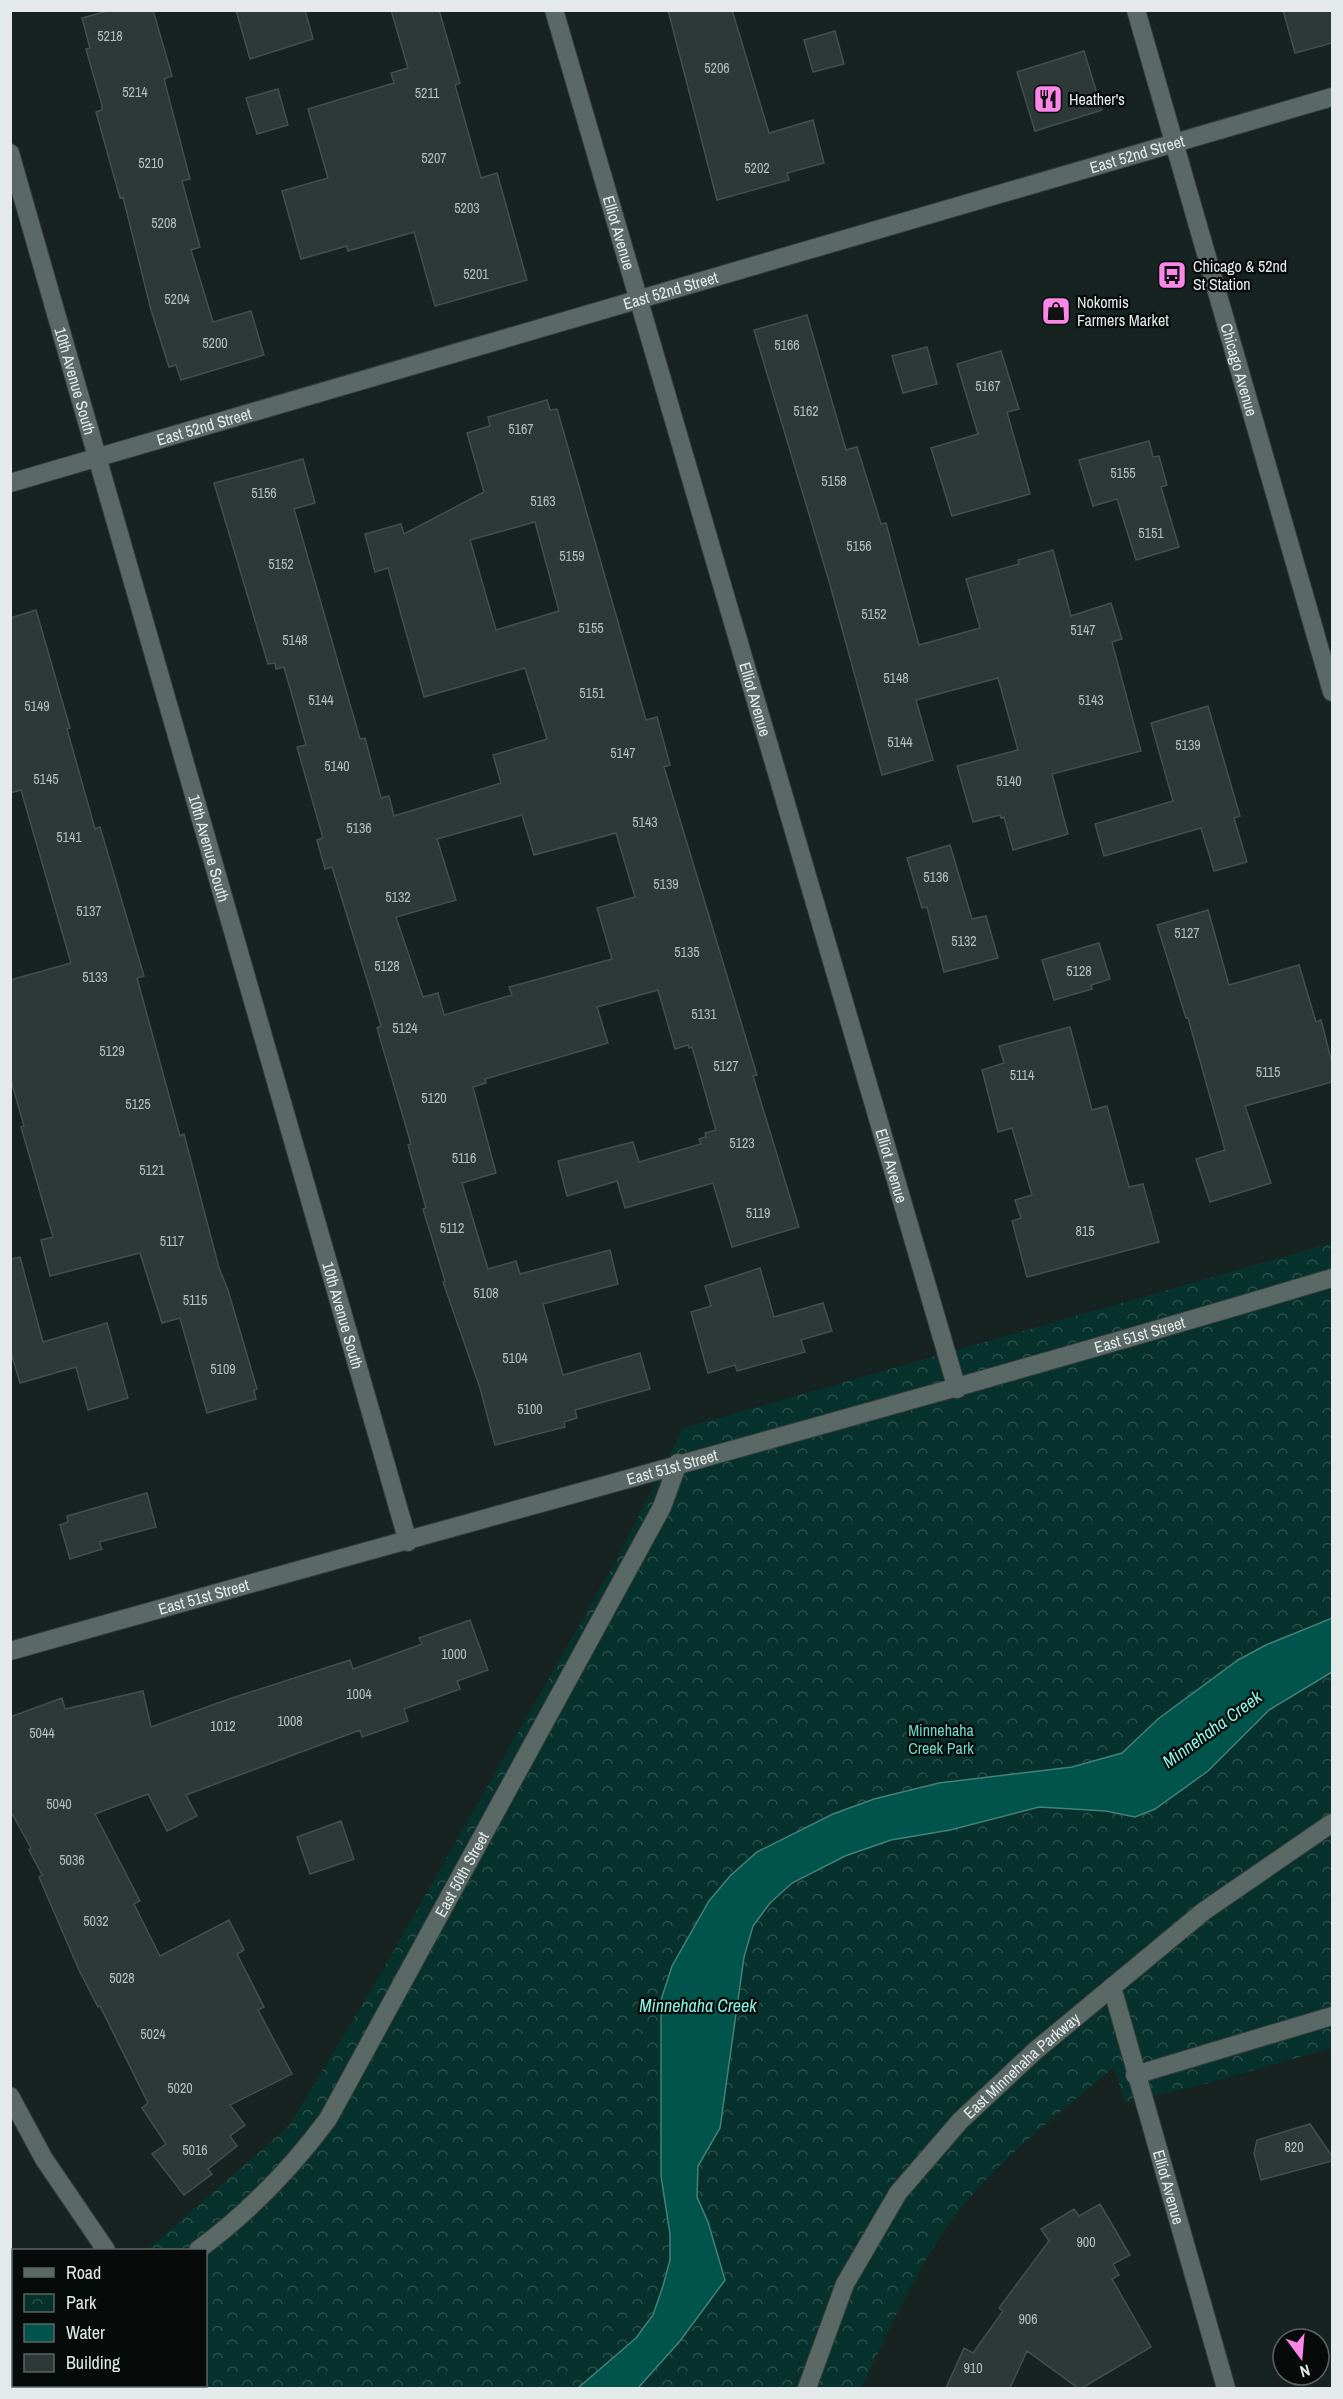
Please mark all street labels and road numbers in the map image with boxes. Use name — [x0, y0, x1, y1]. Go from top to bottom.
street label: East 52nd Street — [1087, 130, 1187, 178]
street label: Elliot Avenue — [598, 193, 640, 272]
street label: East 52nd Street — [620, 266, 721, 314]
street label: Chicago Avenue — [1215, 320, 1263, 419]
street label: 10th Avenue South — [49, 325, 101, 437]
street label: East 52nd Street — [154, 402, 254, 451]
street label: Elliot Avenue — [734, 659, 777, 739]
street label: 10th Avenue South — [183, 792, 235, 904]
street label: Elliot Avenue — [870, 1126, 913, 1205]
street label: 10th Avenue South — [317, 1259, 369, 1371]
street label: East 51st Street — [1092, 1311, 1188, 1358]
street label: East 51st Street — [624, 1444, 720, 1490]
street label: East 51st Street — [156, 1573, 252, 1620]
street label: East 50th Street — [429, 1827, 494, 1921]
street label: East Minnehaha Parkway — [958, 2007, 1085, 2123]
street label: Elliot Avenue — [1148, 2147, 1190, 2227]

